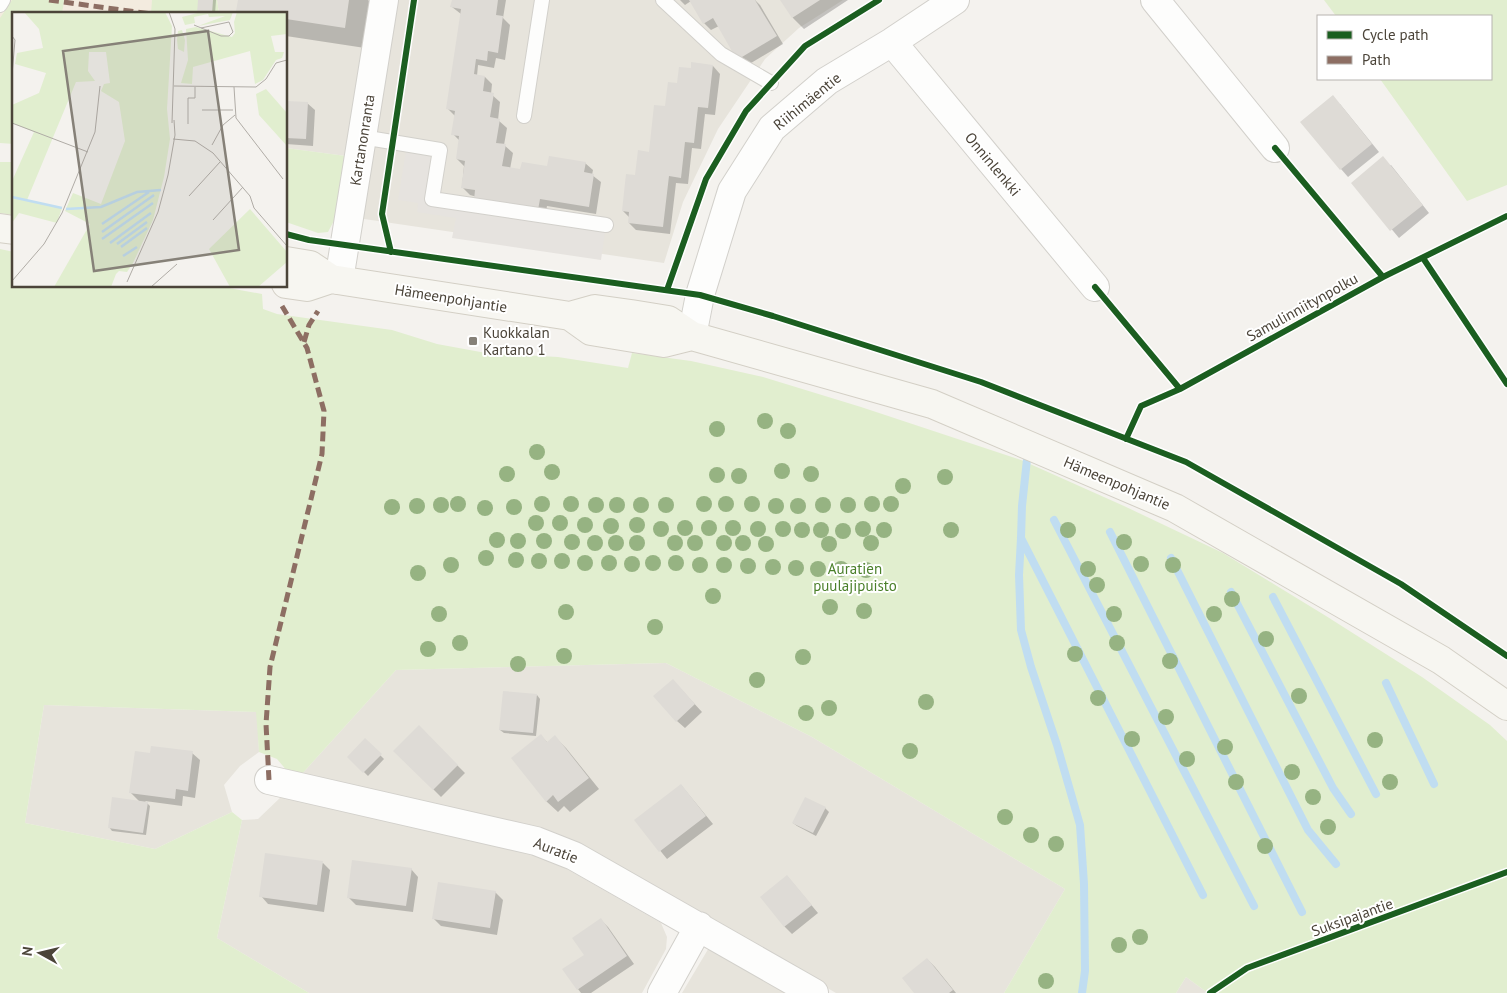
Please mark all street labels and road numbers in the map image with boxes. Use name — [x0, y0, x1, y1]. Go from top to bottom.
street label: Riihimäentie — [769, 68, 845, 134]
street label: Kartanonranta — [345, 93, 379, 187]
street label: Onninlenkki — [961, 128, 1025, 200]
street label: Samulinniitynpolku — [1243, 268, 1361, 346]
street label: Hämeenpohjantie — [393, 280, 509, 316]
street label: Hämeenpohjantie — [1061, 452, 1173, 514]
street label: Auratie — [531, 833, 581, 867]
street label: Suksipajantie — [1309, 893, 1395, 941]

